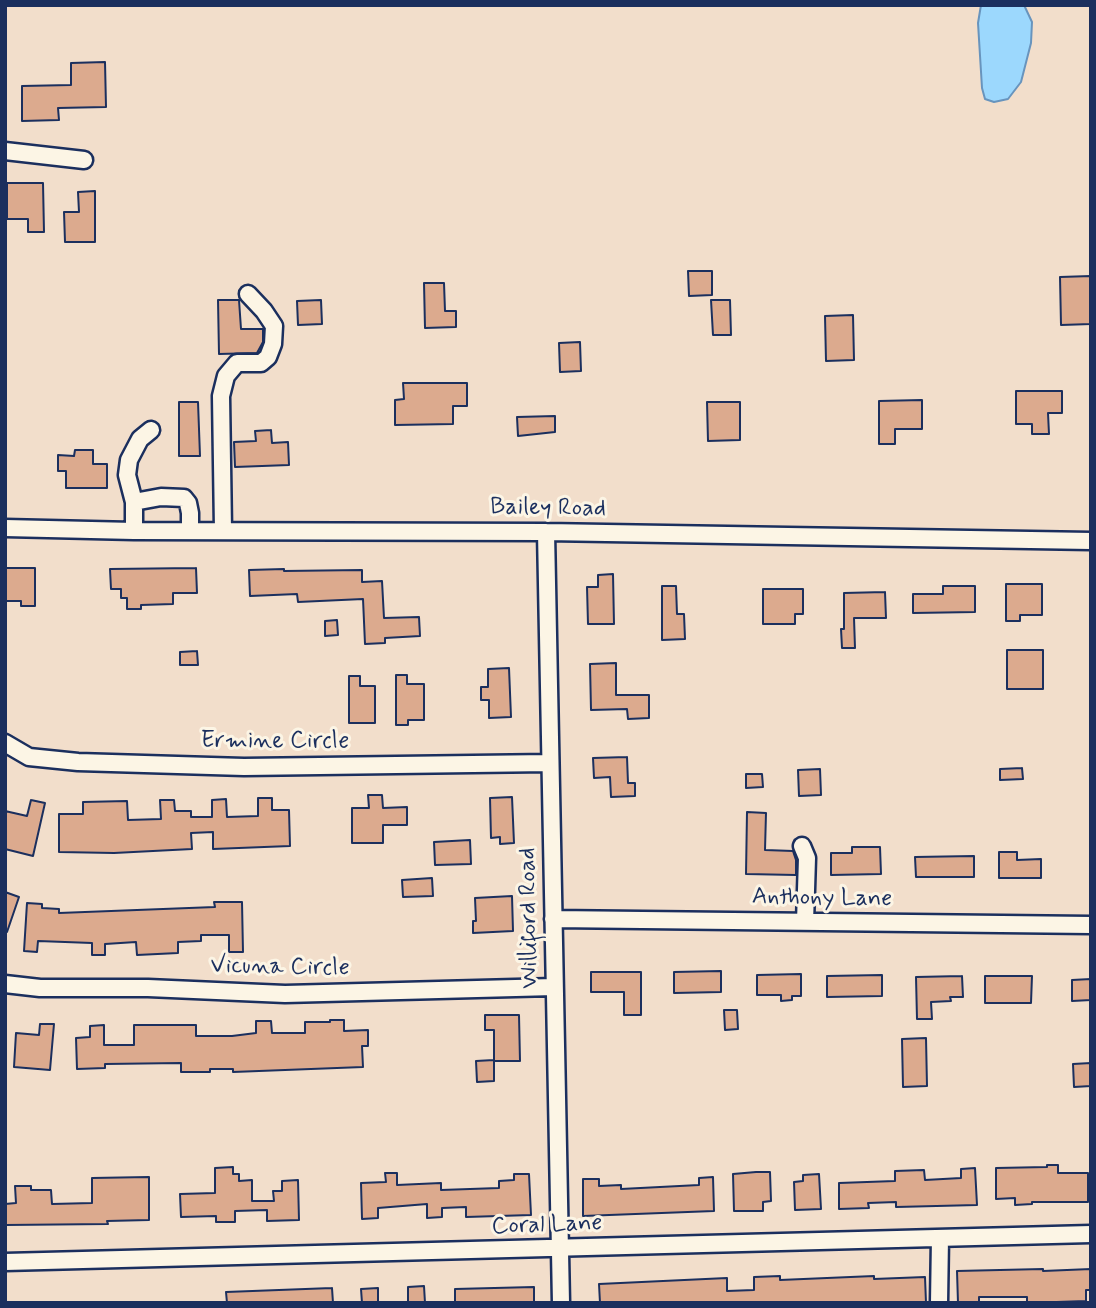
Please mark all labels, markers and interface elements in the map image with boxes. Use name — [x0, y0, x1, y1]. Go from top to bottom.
street label: Bailey Road — [490, 494, 606, 524]
street label: Ermine Circle — [201, 728, 349, 756]
street label: Williford Road — [514, 847, 546, 989]
street label: Anthony Lane — [751, 883, 893, 915]
street label: Vicuna Circle — [210, 952, 350, 984]
street label: Coral Lane — [491, 1210, 603, 1242]

